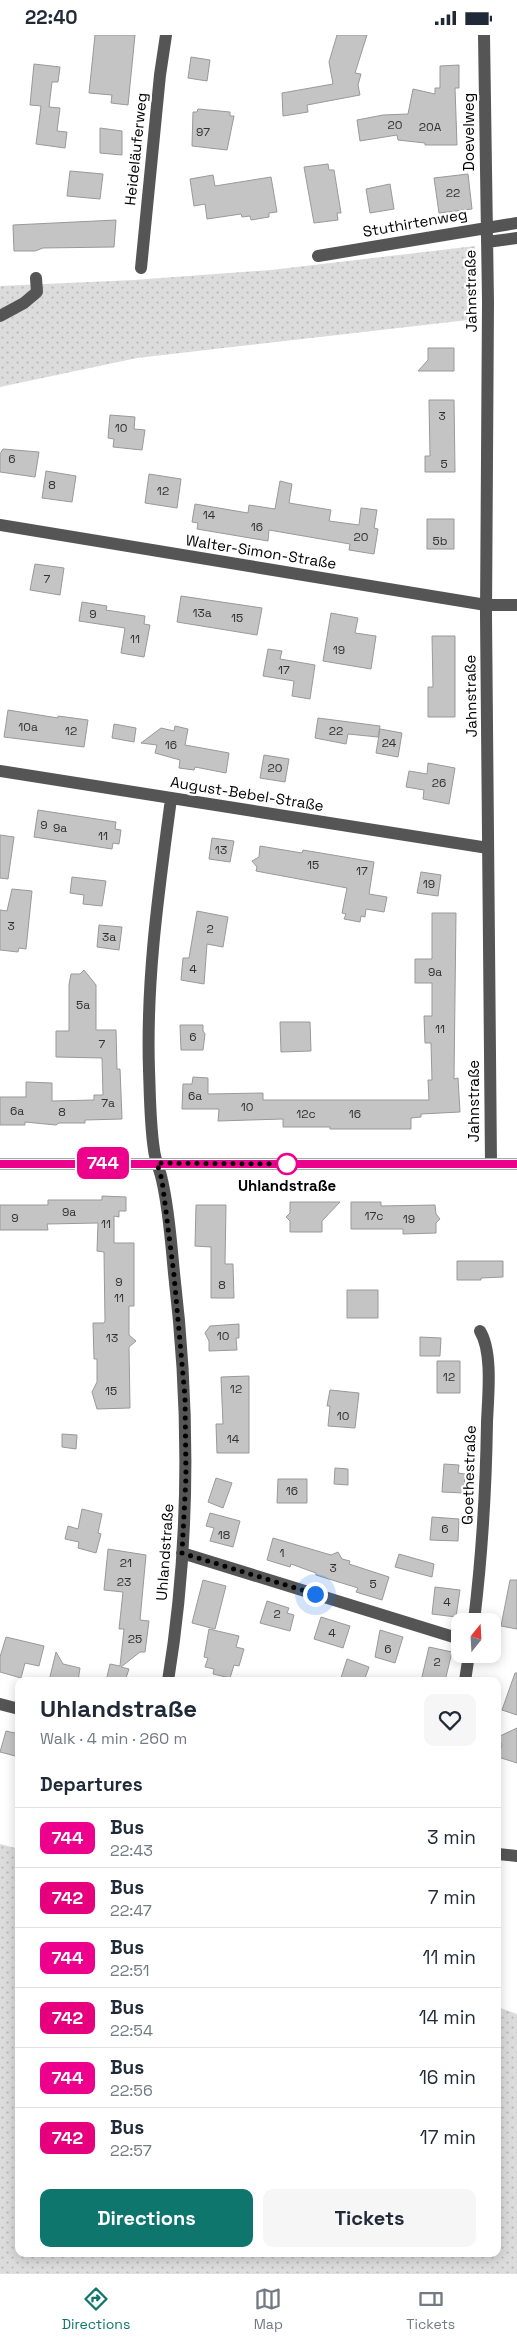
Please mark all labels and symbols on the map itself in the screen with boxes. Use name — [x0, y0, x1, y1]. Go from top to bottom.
street label: Heideläuferweg — [120, 92, 151, 206]
street label: Doevelweg — [459, 93, 478, 171]
house number: 20 — [388, 117, 402, 133]
house number: 20A — [419, 119, 442, 135]
house number: 97 — [196, 124, 210, 140]
house number: 22 — [446, 185, 460, 201]
street label: Stuthirtenweg — [361, 204, 469, 241]
street label: Jahnstraße — [460, 249, 481, 332]
house number: 3 — [438, 408, 446, 424]
house number: 10 — [115, 420, 127, 436]
house number: 6 — [8, 451, 16, 467]
house number: 5 — [440, 456, 448, 472]
house number: 8 — [48, 477, 56, 493]
house number: 12 — [157, 483, 169, 499]
house number: 14 — [203, 507, 216, 523]
house number: 16 — [251, 519, 263, 535]
house number: 20 — [354, 529, 368, 545]
street label: Walter-Simon-Straße — [184, 530, 338, 573]
house number: 5b — [433, 533, 448, 549]
house number: 7 — [44, 571, 51, 587]
house number: 13a — [192, 605, 212, 621]
house number: 9 — [89, 606, 97, 622]
house number: 15 — [231, 610, 243, 626]
house number: 11 — [130, 631, 140, 647]
house number: 19 — [333, 642, 345, 658]
street label: Jahnstraße — [460, 654, 481, 737]
house number: 17 — [278, 662, 290, 678]
house number: 10a — [18, 719, 38, 735]
house number: 12 — [65, 723, 77, 739]
house number: 22 — [329, 723, 343, 739]
house number: 24 — [382, 735, 397, 751]
house number: 16 — [165, 737, 177, 753]
house number: 20 — [268, 760, 282, 776]
street label: August-Bebel-Straße — [169, 772, 325, 815]
house number: 26 — [432, 775, 446, 791]
house number: 9 — [40, 817, 48, 833]
house number: 9a — [53, 820, 67, 836]
house number: 11 — [98, 828, 108, 844]
house number: 13 — [215, 842, 227, 858]
house number: 15 — [307, 857, 319, 873]
house number: 17 — [356, 863, 368, 879]
house number: 19 — [423, 876, 435, 892]
house number: 3 — [7, 918, 15, 934]
house number: 2 — [206, 921, 214, 937]
house number: 3a — [102, 929, 116, 945]
house number: 4 — [189, 961, 197, 977]
house number: 9a — [428, 964, 442, 980]
house number: 5a — [76, 997, 90, 1013]
house number: 11 — [435, 1021, 445, 1037]
house number: 6 — [189, 1029, 197, 1045]
house number: 7 — [99, 1036, 106, 1052]
street label: Jahnstraße — [464, 1060, 483, 1142]
house number: 6a — [188, 1088, 202, 1104]
house number: 7a — [101, 1095, 115, 1111]
house number: 10 — [241, 1099, 253, 1115]
house number: 6a — [10, 1103, 24, 1119]
house number: 8 — [58, 1104, 66, 1120]
house number: 12c — [296, 1106, 316, 1122]
house number: 16 — [349, 1106, 361, 1122]
line badge: 744 — [74, 1147, 132, 1179]
marker: Uhlandstraße — [276, 1153, 298, 1175]
place label: Uhlandstraße — [238, 1176, 336, 1195]
house number: 9a — [62, 1204, 76, 1220]
house number: 17c — [365, 1208, 383, 1224]
house number: 9 — [11, 1210, 19, 1226]
house number: 19 — [403, 1211, 415, 1227]
house number: 11 — [101, 1216, 111, 1232]
house number: 9 — [115, 1274, 123, 1290]
house number: 8 — [218, 1277, 226, 1293]
house number: 11 — [114, 1290, 124, 1306]
house number: 10 — [217, 1328, 229, 1344]
house number: 13 — [106, 1330, 118, 1346]
house number: 12 — [443, 1369, 455, 1385]
house number: 12 — [230, 1381, 242, 1397]
house number: 15 — [105, 1383, 117, 1399]
house number: 10 — [337, 1408, 349, 1424]
street label: Goethestraße — [457, 1425, 480, 1525]
house number: 14 — [227, 1431, 240, 1447]
house number: 16 — [286, 1483, 298, 1499]
street label: Uhlandstraße — [152, 1503, 177, 1601]
house number: 6 — [441, 1521, 449, 1537]
house number: 18 — [218, 1527, 230, 1543]
house number: 1 — [279, 1545, 285, 1561]
house number: 21 — [120, 1555, 132, 1571]
house number: 3 — [329, 1560, 337, 1576]
house number: 23 — [117, 1574, 131, 1590]
house number: 5 — [369, 1576, 377, 1592]
your location — [303, 1582, 328, 1607]
house number: 4 — [443, 1594, 451, 1610]
house number: 2 — [273, 1606, 281, 1622]
north arrow — [451, 1613, 501, 1663]
house number: 4 — [328, 1625, 336, 1641]
house number: 25 — [128, 1631, 142, 1647]
house number: 6 — [384, 1641, 392, 1657]
house number: 2 — [433, 1654, 441, 1670]

